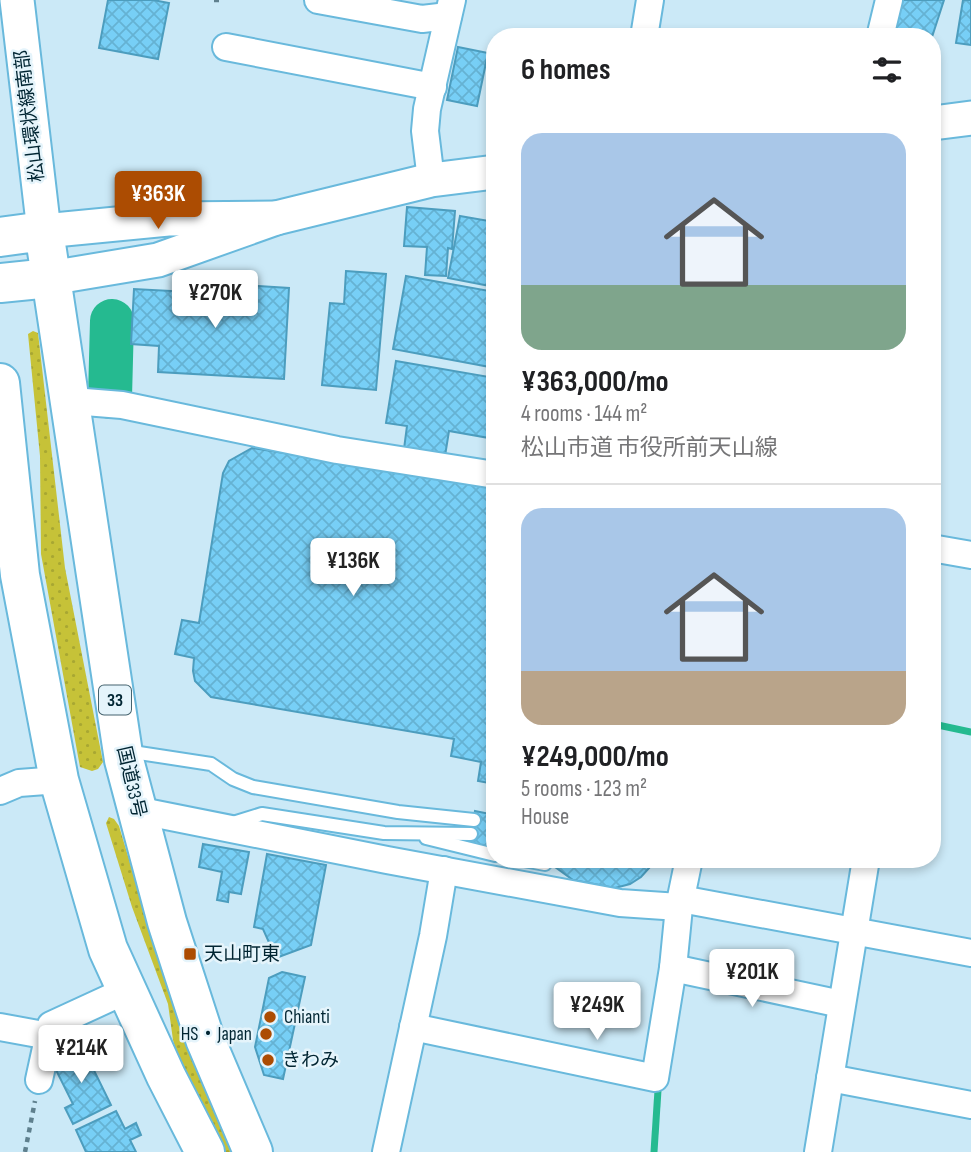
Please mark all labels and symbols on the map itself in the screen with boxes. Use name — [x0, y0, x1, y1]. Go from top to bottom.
street label: 松山環状線南部 — [10, 49, 50, 183]
pin: ¥363K — [109, 172, 207, 231]
pin: ¥270K — [166, 270, 264, 330]
pin: ¥136K — [304, 538, 402, 598]
road number: 33 — [99, 686, 131, 714]
street label: 国道33号 — [112, 744, 150, 820]
place label: 天山町東 — [204, 943, 280, 966]
marker: 天山町東 — [182, 946, 198, 962]
pin: ¥201K — [703, 950, 801, 1009]
pin: ¥249K — [548, 982, 646, 1042]
place label: Chianti — [284, 1006, 330, 1029]
marker: Chianti — [262, 1009, 278, 1025]
place label: HS・Japan — [181, 1023, 252, 1046]
pin: ¥214K — [32, 1026, 130, 1085]
marker: HS・Japan — [258, 1026, 274, 1042]
place label: きわみ — [282, 1049, 339, 1072]
marker: きわみ — [260, 1052, 276, 1068]

